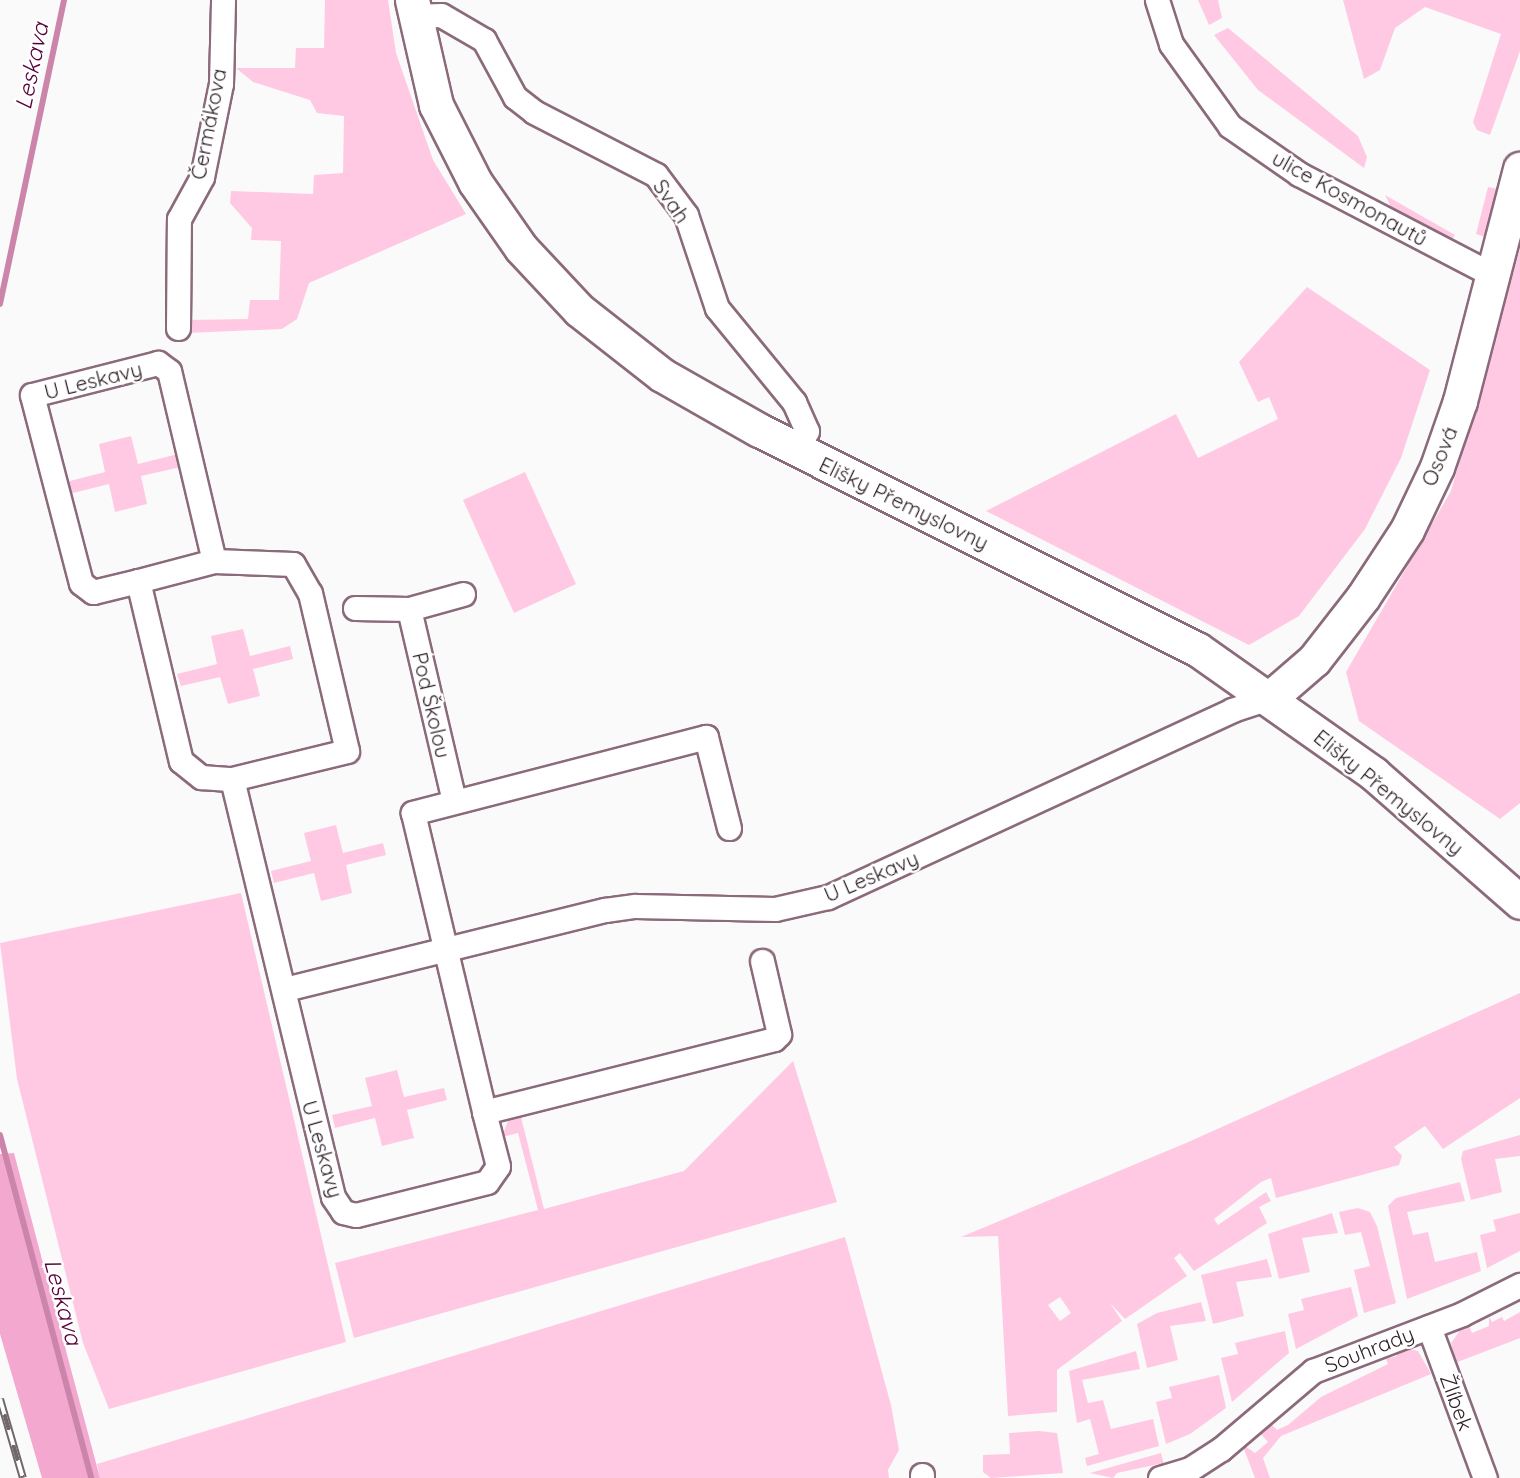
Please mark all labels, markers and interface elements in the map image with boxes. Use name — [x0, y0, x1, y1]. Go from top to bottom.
water label: Leskava — [9, 20, 55, 112]
street label: Čermákova — [185, 66, 231, 182]
street label: ulice Kosmonautů — [1268, 145, 1432, 251]
street label: Svah — [648, 174, 696, 228]
street label: U Leskavy — [41, 356, 145, 404]
street label: Osová — [1416, 422, 1462, 490]
street label: Elišky Přemyslovny — [815, 451, 993, 555]
street label: Pod Školou — [408, 650, 456, 760]
street label: Elišky Přemyslovny — [1309, 724, 1469, 860]
street label: U Leskavy — [820, 845, 922, 907]
street label: U Leskavy — [297, 1097, 349, 1201]
water label: Leskava — [38, 1256, 88, 1348]
street label: Souhrady — [1321, 1320, 1417, 1378]
street label: Žlíbek — [1435, 1370, 1479, 1434]

